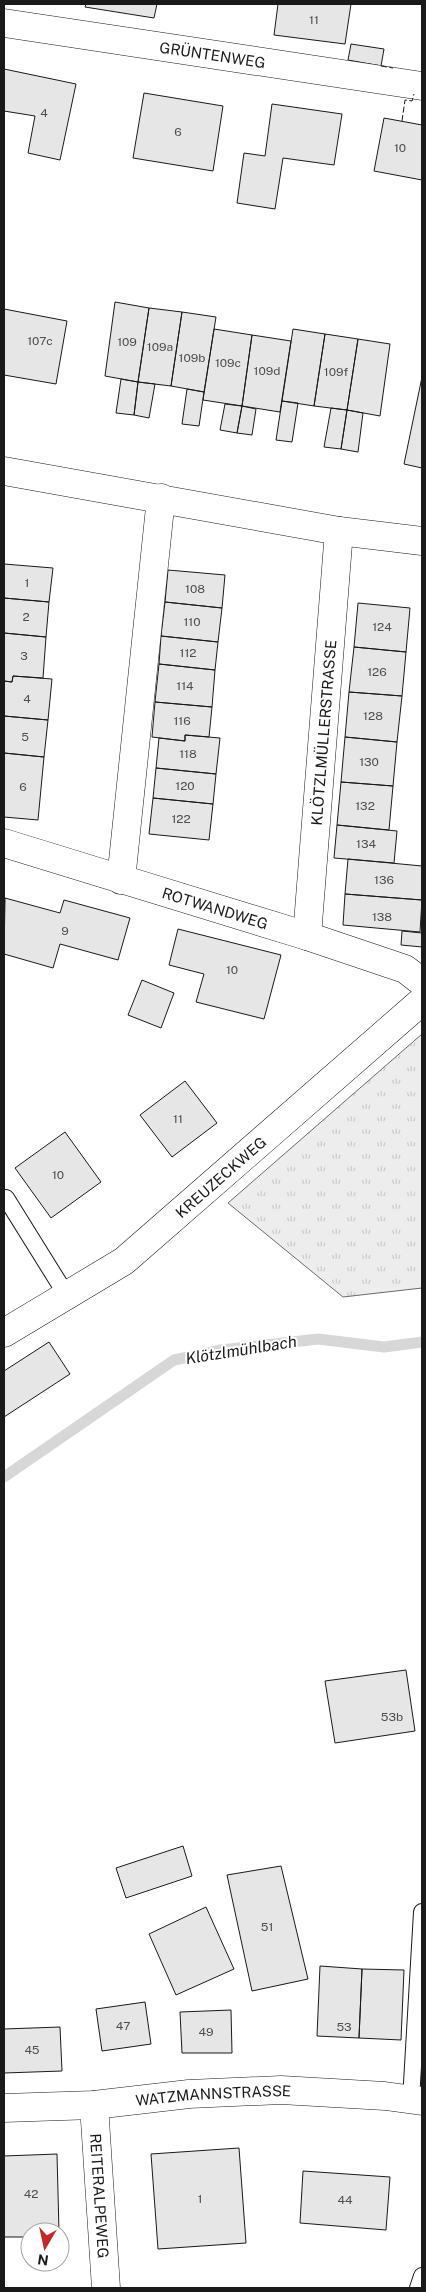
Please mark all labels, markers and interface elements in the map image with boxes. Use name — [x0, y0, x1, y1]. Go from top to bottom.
house number: 11 — [309, 13, 319, 27]
street label: GRÜNTENWEG — [159, 38, 267, 71]
house number: 4 — [40, 106, 48, 120]
house number: 6 — [174, 125, 182, 139]
house number: 10 — [394, 141, 406, 155]
house number: 107c — [27, 334, 53, 348]
house number: 109 — [117, 335, 137, 349]
house number: 109a — [147, 340, 173, 354]
house number: 109b — [179, 351, 205, 365]
house number: 109c — [215, 356, 241, 370]
house number: 109d — [254, 364, 280, 378]
house number: 109f — [324, 365, 348, 379]
house number: 1 — [25, 576, 29, 590]
house number: 108 — [185, 582, 205, 596]
house number: 2 — [22, 610, 30, 624]
house number: 110 — [183, 615, 201, 629]
house number: 124 — [372, 620, 392, 634]
street label: KLÖTZLMÜLLERSTRASSE — [307, 639, 339, 826]
house number: 112 — [180, 646, 196, 660]
house number: 3 — [20, 649, 28, 663]
house number: 126 — [367, 665, 387, 679]
house number: 114 — [176, 679, 194, 693]
house number: 4 — [23, 692, 31, 706]
house number: 128 — [363, 709, 383, 723]
house number: 116 — [173, 714, 191, 728]
house number: 5 — [21, 730, 29, 744]
house number: 118 — [179, 747, 197, 761]
house number: 130 — [359, 755, 379, 769]
house number: 120 — [175, 779, 195, 793]
house number: 6 — [19, 780, 27, 794]
house number: 132 — [355, 799, 375, 813]
house number: 122 — [171, 812, 191, 826]
house number: 134 — [356, 837, 376, 851]
house number: 136 — [374, 873, 394, 887]
street label: ROTWANDWEG — [160, 884, 270, 932]
house number: 138 — [372, 910, 392, 924]
house number: 9 — [61, 924, 69, 938]
house number: 10 — [226, 963, 238, 977]
house number: 11 — [173, 1112, 183, 1126]
street label: KREUZECKWEG — [172, 1133, 269, 1221]
house number: 10 — [52, 1168, 64, 1182]
water label: Klötzlmühlbach — [184, 1332, 298, 1368]
house number: 53b — [381, 1710, 403, 1724]
house number: 51 — [261, 1920, 273, 1934]
house number: 47 — [116, 2019, 130, 2033]
house number: 53 — [336, 2020, 352, 2034]
house number: 49 — [198, 2025, 214, 2039]
house number: 45 — [24, 2043, 40, 2057]
street label: WATZMANNSTRASSE — [135, 2081, 292, 2109]
street label: REITERALPEWEG — [87, 2133, 113, 2259]
house number: 42 — [24, 2187, 38, 2201]
house number: 1 — [198, 2192, 202, 2206]
house number: 44 — [337, 2193, 353, 2207]
north arrow — [20, 2222, 70, 2272]
text: N — [36, 2251, 50, 2269]

